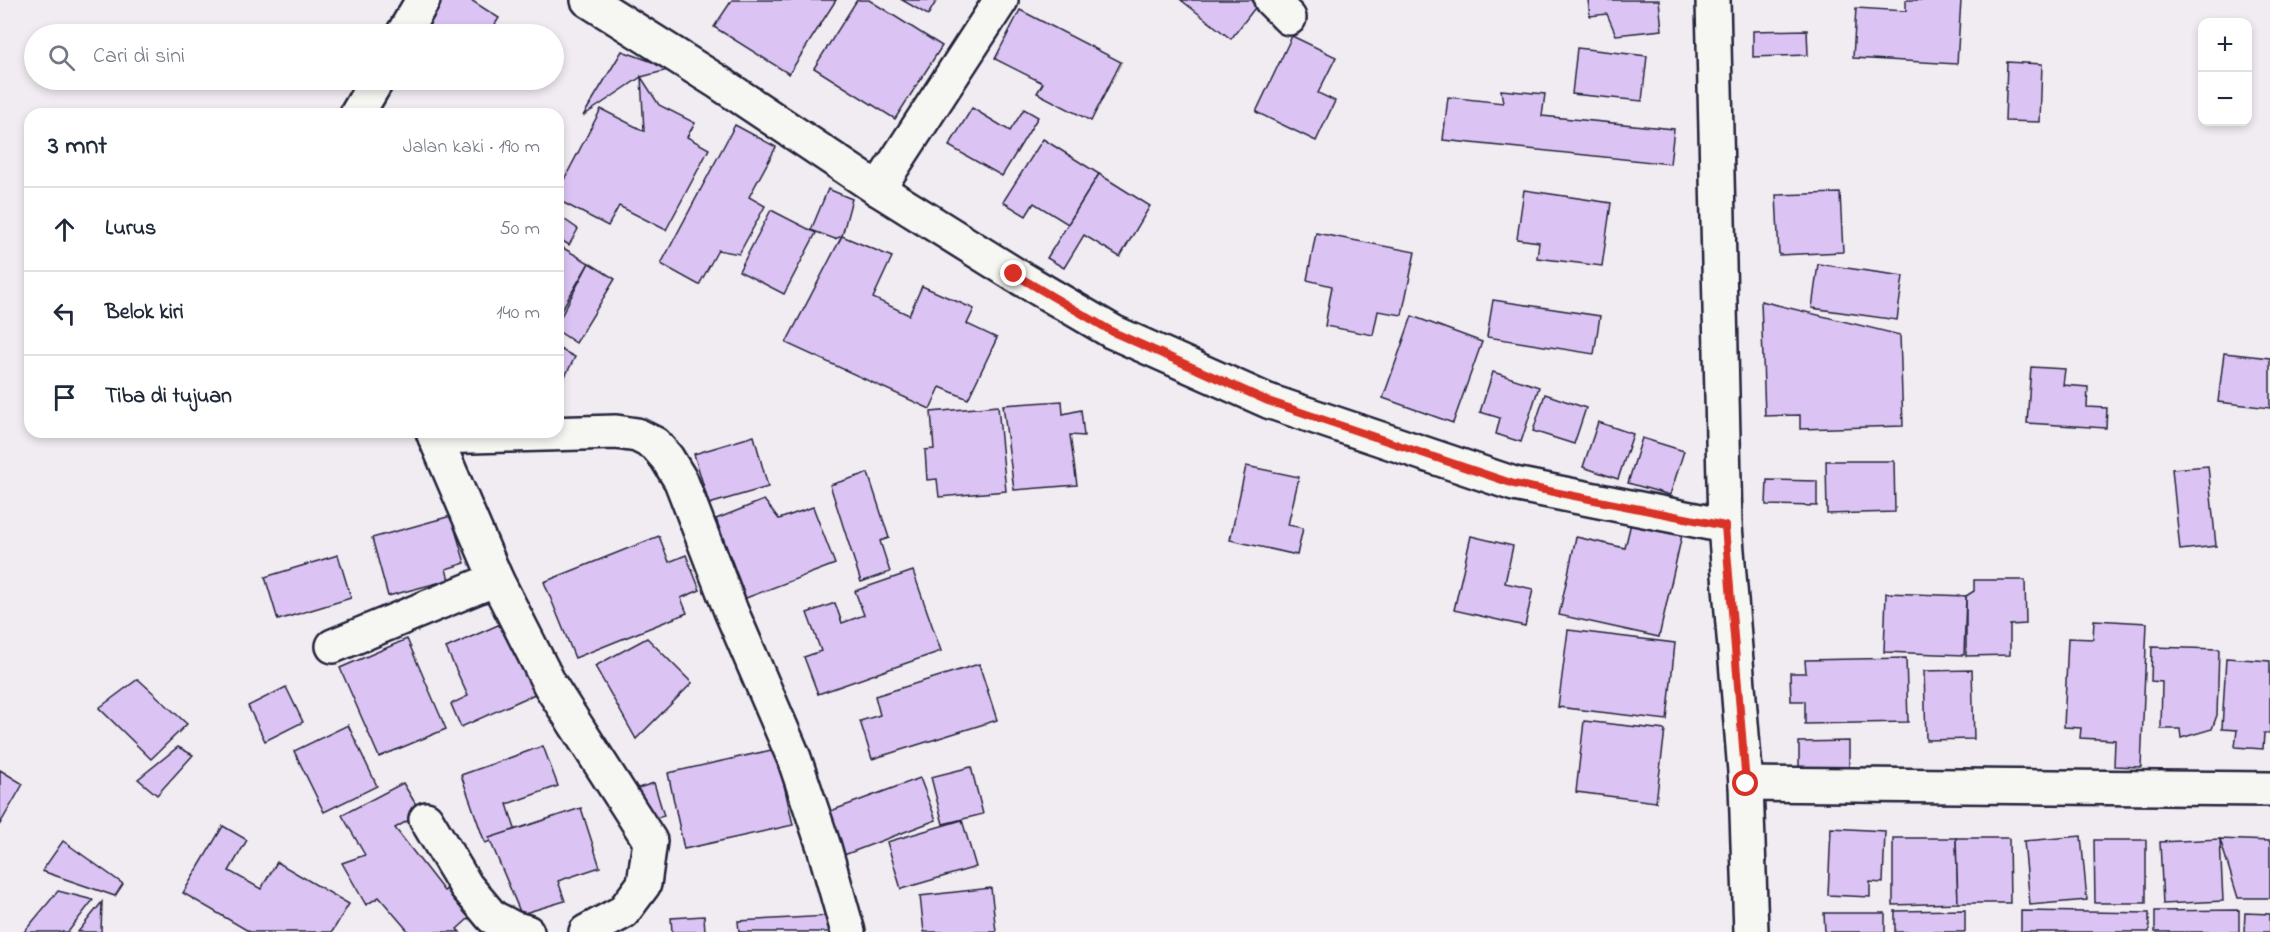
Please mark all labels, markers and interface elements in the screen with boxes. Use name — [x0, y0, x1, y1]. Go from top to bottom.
map controls — [2198, 18, 2252, 126]
button: + — [2198, 18, 2252, 72]
search box — [24, 24, 564, 90]
icon: search — [45, 41, 78, 74]
text: Cari di sini — [93, 41, 185, 73]
button: − — [2198, 72, 2252, 126]
text: 3 mnt — [48, 128, 107, 166]
text: Jalan kaki · 190 m — [403, 133, 540, 162]
icon: ahead — [48, 213, 81, 246]
text: Lurus — [105, 213, 156, 245]
text: 50 m — [499, 215, 540, 244]
route end — [1000, 260, 1026, 286]
icon: left — [48, 297, 81, 330]
text: Belok kiri — [105, 297, 184, 329]
text: 140 m — [496, 299, 540, 328]
icon: arrive — [48, 381, 81, 414]
text: Tiba di tujuan — [105, 381, 232, 413]
route start — [1732, 770, 1758, 796]

